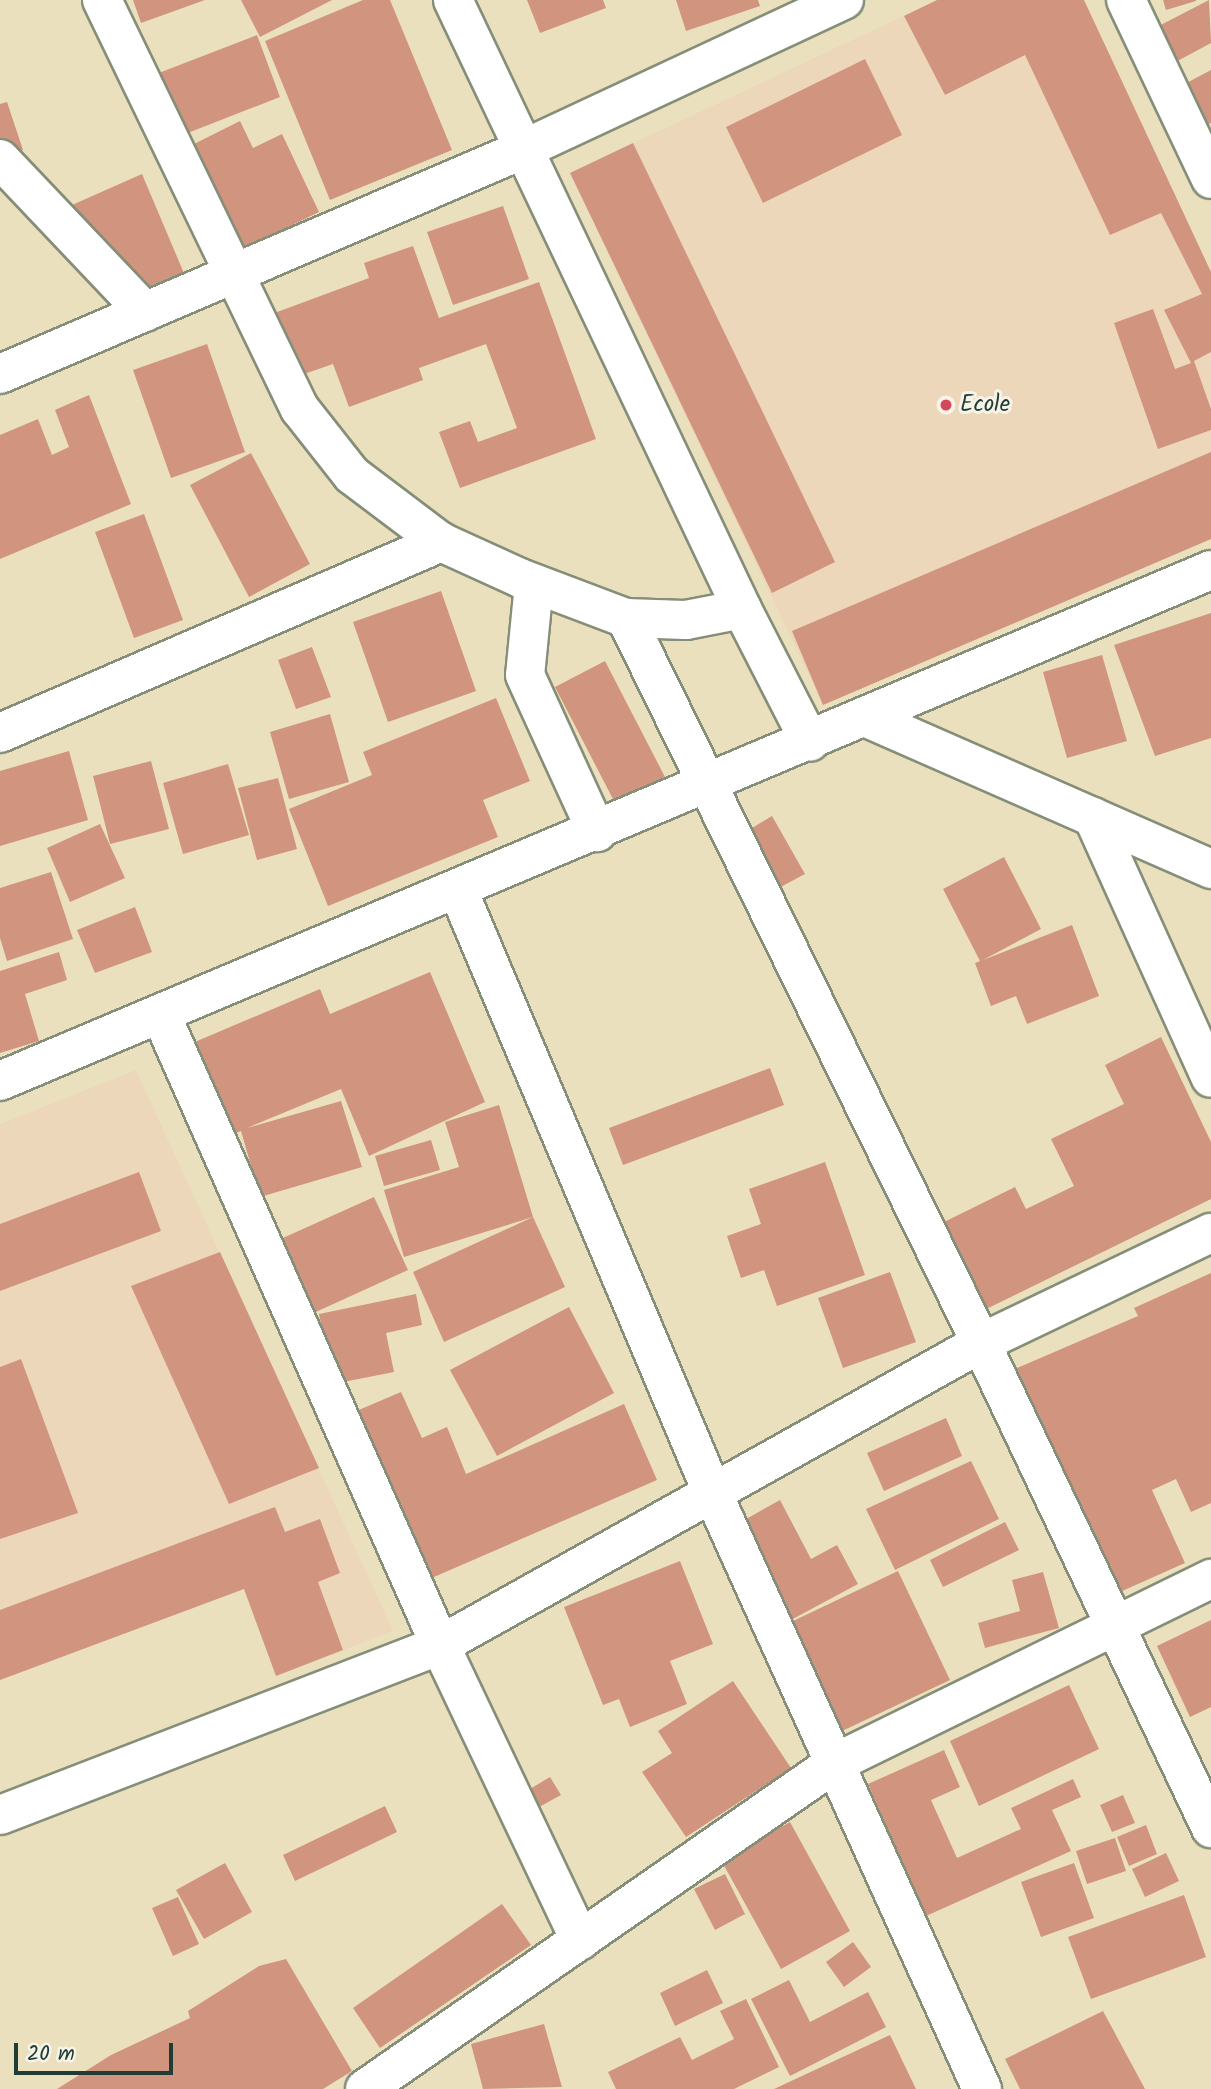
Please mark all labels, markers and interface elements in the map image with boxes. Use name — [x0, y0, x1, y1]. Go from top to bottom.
place label: Ecole — [960, 391, 1010, 419]
marker: Ecole — [938, 397, 954, 413]
scale bar — [18, 2030, 177, 2074]
text: 20 m — [27, 2038, 75, 2071]

